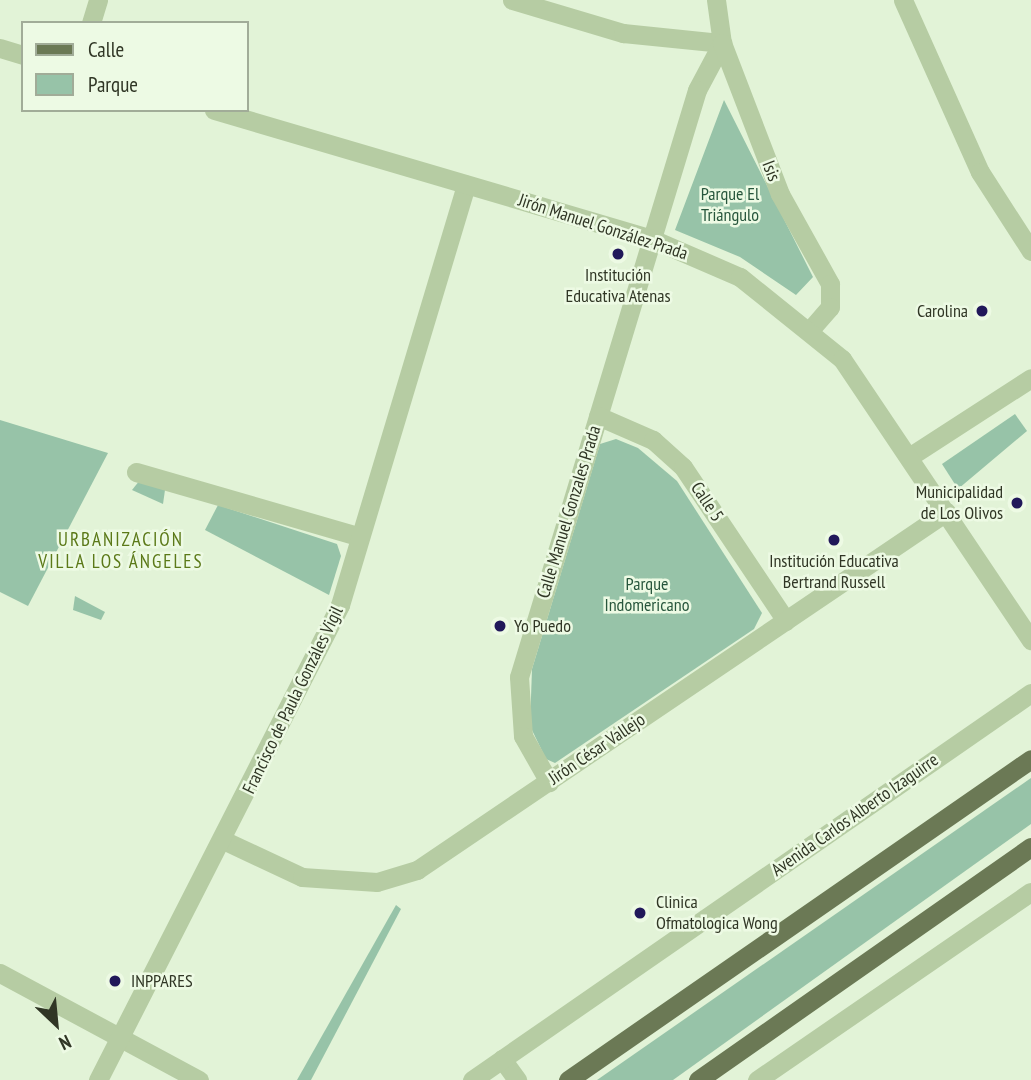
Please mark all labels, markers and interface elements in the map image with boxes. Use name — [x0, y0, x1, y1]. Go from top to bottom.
legend — [21, 21, 248, 112]
text: Calle — [88, 36, 124, 63]
text: Parque — [88, 71, 138, 98]
street label: Isis — [757, 158, 785, 184]
park label: Parque El Triángulo — [701, 184, 759, 227]
street label: Jirón Manuel González Prada — [515, 189, 691, 265]
marker: Institución Educativa Atenas — [610, 246, 626, 262]
place label: Institución Educativa Atenas — [565, 265, 671, 308]
place label: Carolina — [917, 300, 968, 322]
marker: Carolina — [974, 303, 990, 319]
street label: Calle Manuel Gonzales Prada — [532, 423, 606, 601]
street label: Calle 5 — [686, 478, 728, 526]
place label: Municipalidad de Los Olivos — [916, 482, 1003, 524]
marker: Municipalidad de Los Olivos — [1009, 495, 1025, 511]
district label: URBANIZACIÓN VILLA LOS ÁNGELES — [40, 529, 202, 573]
marker: Institución Educativa Bertrand Russell — [826, 532, 842, 548]
place label: Institución Educativa Bertrand Russell — [769, 551, 899, 594]
park label: Parque Indomericano — [605, 574, 689, 616]
street label: Francisco de Paula Gonzáles Vigil — [238, 603, 348, 797]
place label: Yo Puedo — [514, 615, 571, 637]
marker: Yo Puedo — [492, 618, 508, 634]
street label: Jirón César Vallejo — [544, 709, 650, 789]
street label: Avenida Carlos Alberto Izaguirre — [767, 749, 943, 881]
place label: Clinica Ofmatologica Wong — [656, 892, 778, 934]
marker: Clinica Ofmatologica Wong — [630, 903, 650, 923]
place label: INPPARES — [131, 970, 193, 992]
marker: INPPARES — [105, 971, 125, 991]
north arrow — [21, 989, 91, 1059]
text: N — [55, 1030, 75, 1056]

